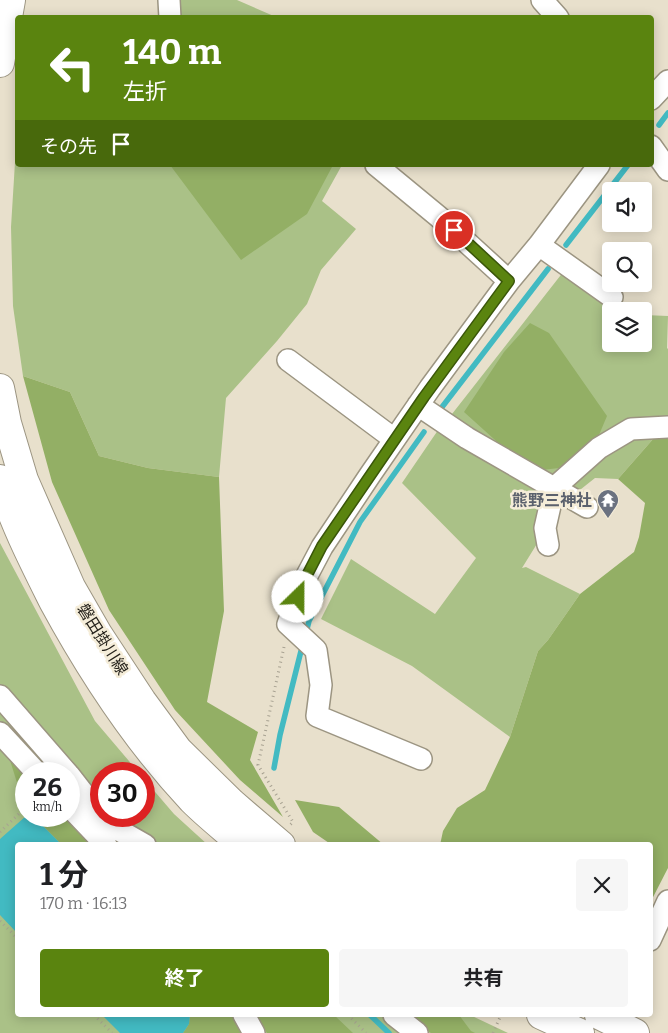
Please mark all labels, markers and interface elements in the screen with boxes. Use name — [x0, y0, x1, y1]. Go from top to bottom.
text: 140 m — [123, 31, 221, 73]
icon: left — [40, 35, 105, 100]
text: 左折 — [123, 78, 167, 105]
icon: arrive — [107, 130, 135, 158]
text: その先 — [40, 135, 97, 158]
map controls — [602, 182, 652, 352]
button: sound — [602, 182, 652, 232]
pin — [433, 209, 475, 251]
icon: arrive — [440, 216, 468, 244]
button: search — [602, 242, 652, 292]
button: layers — [602, 302, 652, 352]
temple icon: 熊野三神社 — [596, 488, 620, 519]
place label: 熊野三神社 — [512, 491, 592, 510]
position arrow — [271, 570, 323, 622]
street label: 磐田掛川線 — [73, 600, 132, 678]
speed limit sign: 30 — [90, 762, 155, 827]
text: 26 — [33, 773, 62, 803]
text: km/h — [33, 800, 62, 814]
text: 1 分 — [40, 857, 88, 893]
button: close — [576, 859, 628, 911]
text: 170 m · 16:13 — [40, 894, 127, 913]
button: 終了 — [40, 949, 329, 1007]
button: 共有 — [339, 949, 628, 1007]

